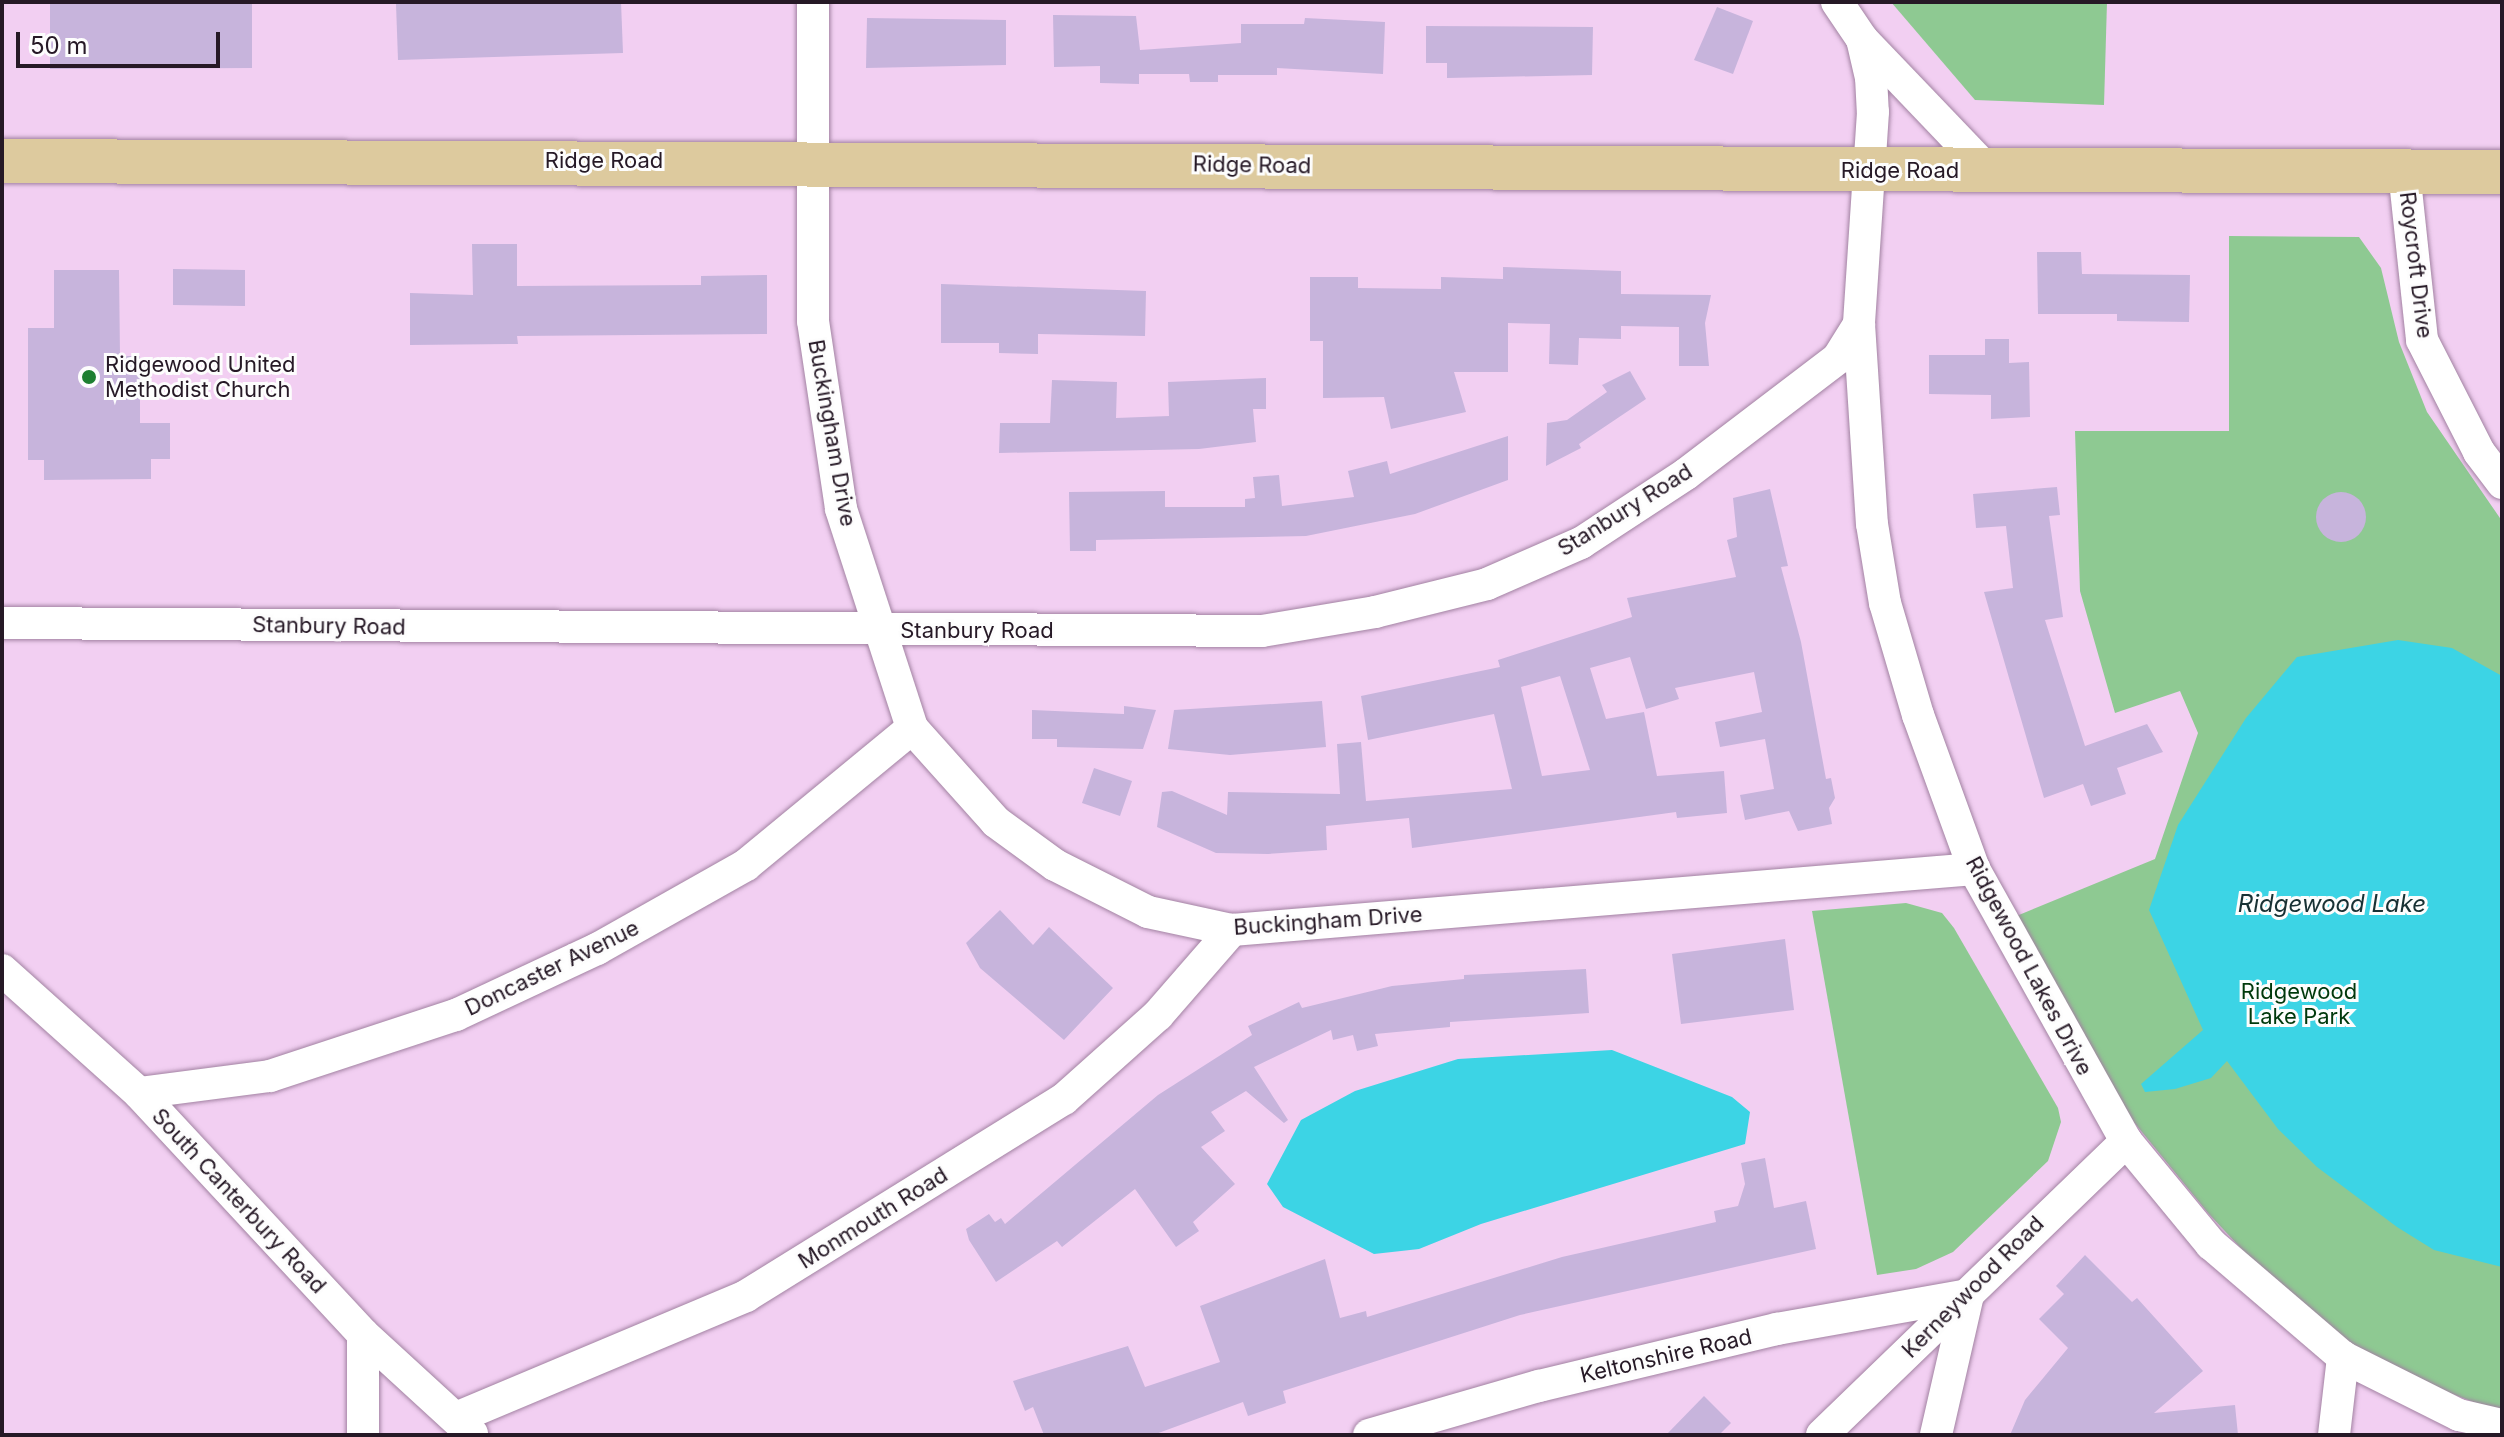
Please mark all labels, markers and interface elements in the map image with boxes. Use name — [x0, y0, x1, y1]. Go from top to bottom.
scale bar — [20, 16, 224, 66]
text: 50 m — [30, 31, 88, 60]
street label: Ridge Road — [545, 148, 663, 174]
street label: Ridge Road — [1193, 151, 1311, 179]
street label: Ridge Road — [1841, 158, 1959, 184]
street label: Roycroft Drive — [2394, 190, 2438, 340]
street label: Buckingham Drive — [803, 338, 861, 528]
place label: Ridgewood United Methodist Church — [105, 351, 296, 402]
marker: Ridgewood United Methodist Church — [80, 368, 98, 386]
street label: Stanbury Road — [1553, 458, 1697, 562]
street label: Stanbury Road — [252, 611, 406, 641]
street label: Stanbury Road — [900, 618, 1054, 644]
street label: Ridgewood Lakes Drive — [1960, 852, 2098, 1080]
water label: Ridgewood Lake — [2238, 890, 2426, 918]
street label: Buckingham Drive — [1233, 901, 1423, 941]
street label: Doncaster Avenue — [461, 914, 643, 1022]
park label: Ridgewood Lake Park — [2241, 978, 2357, 1030]
street label: South Canterbury Road — [146, 1103, 332, 1299]
street label: Monmouth Road — [793, 1161, 953, 1275]
street label: Kerneywood Road — [1897, 1211, 2049, 1363]
street label: Keltonshire Road — [1578, 1323, 1754, 1389]

